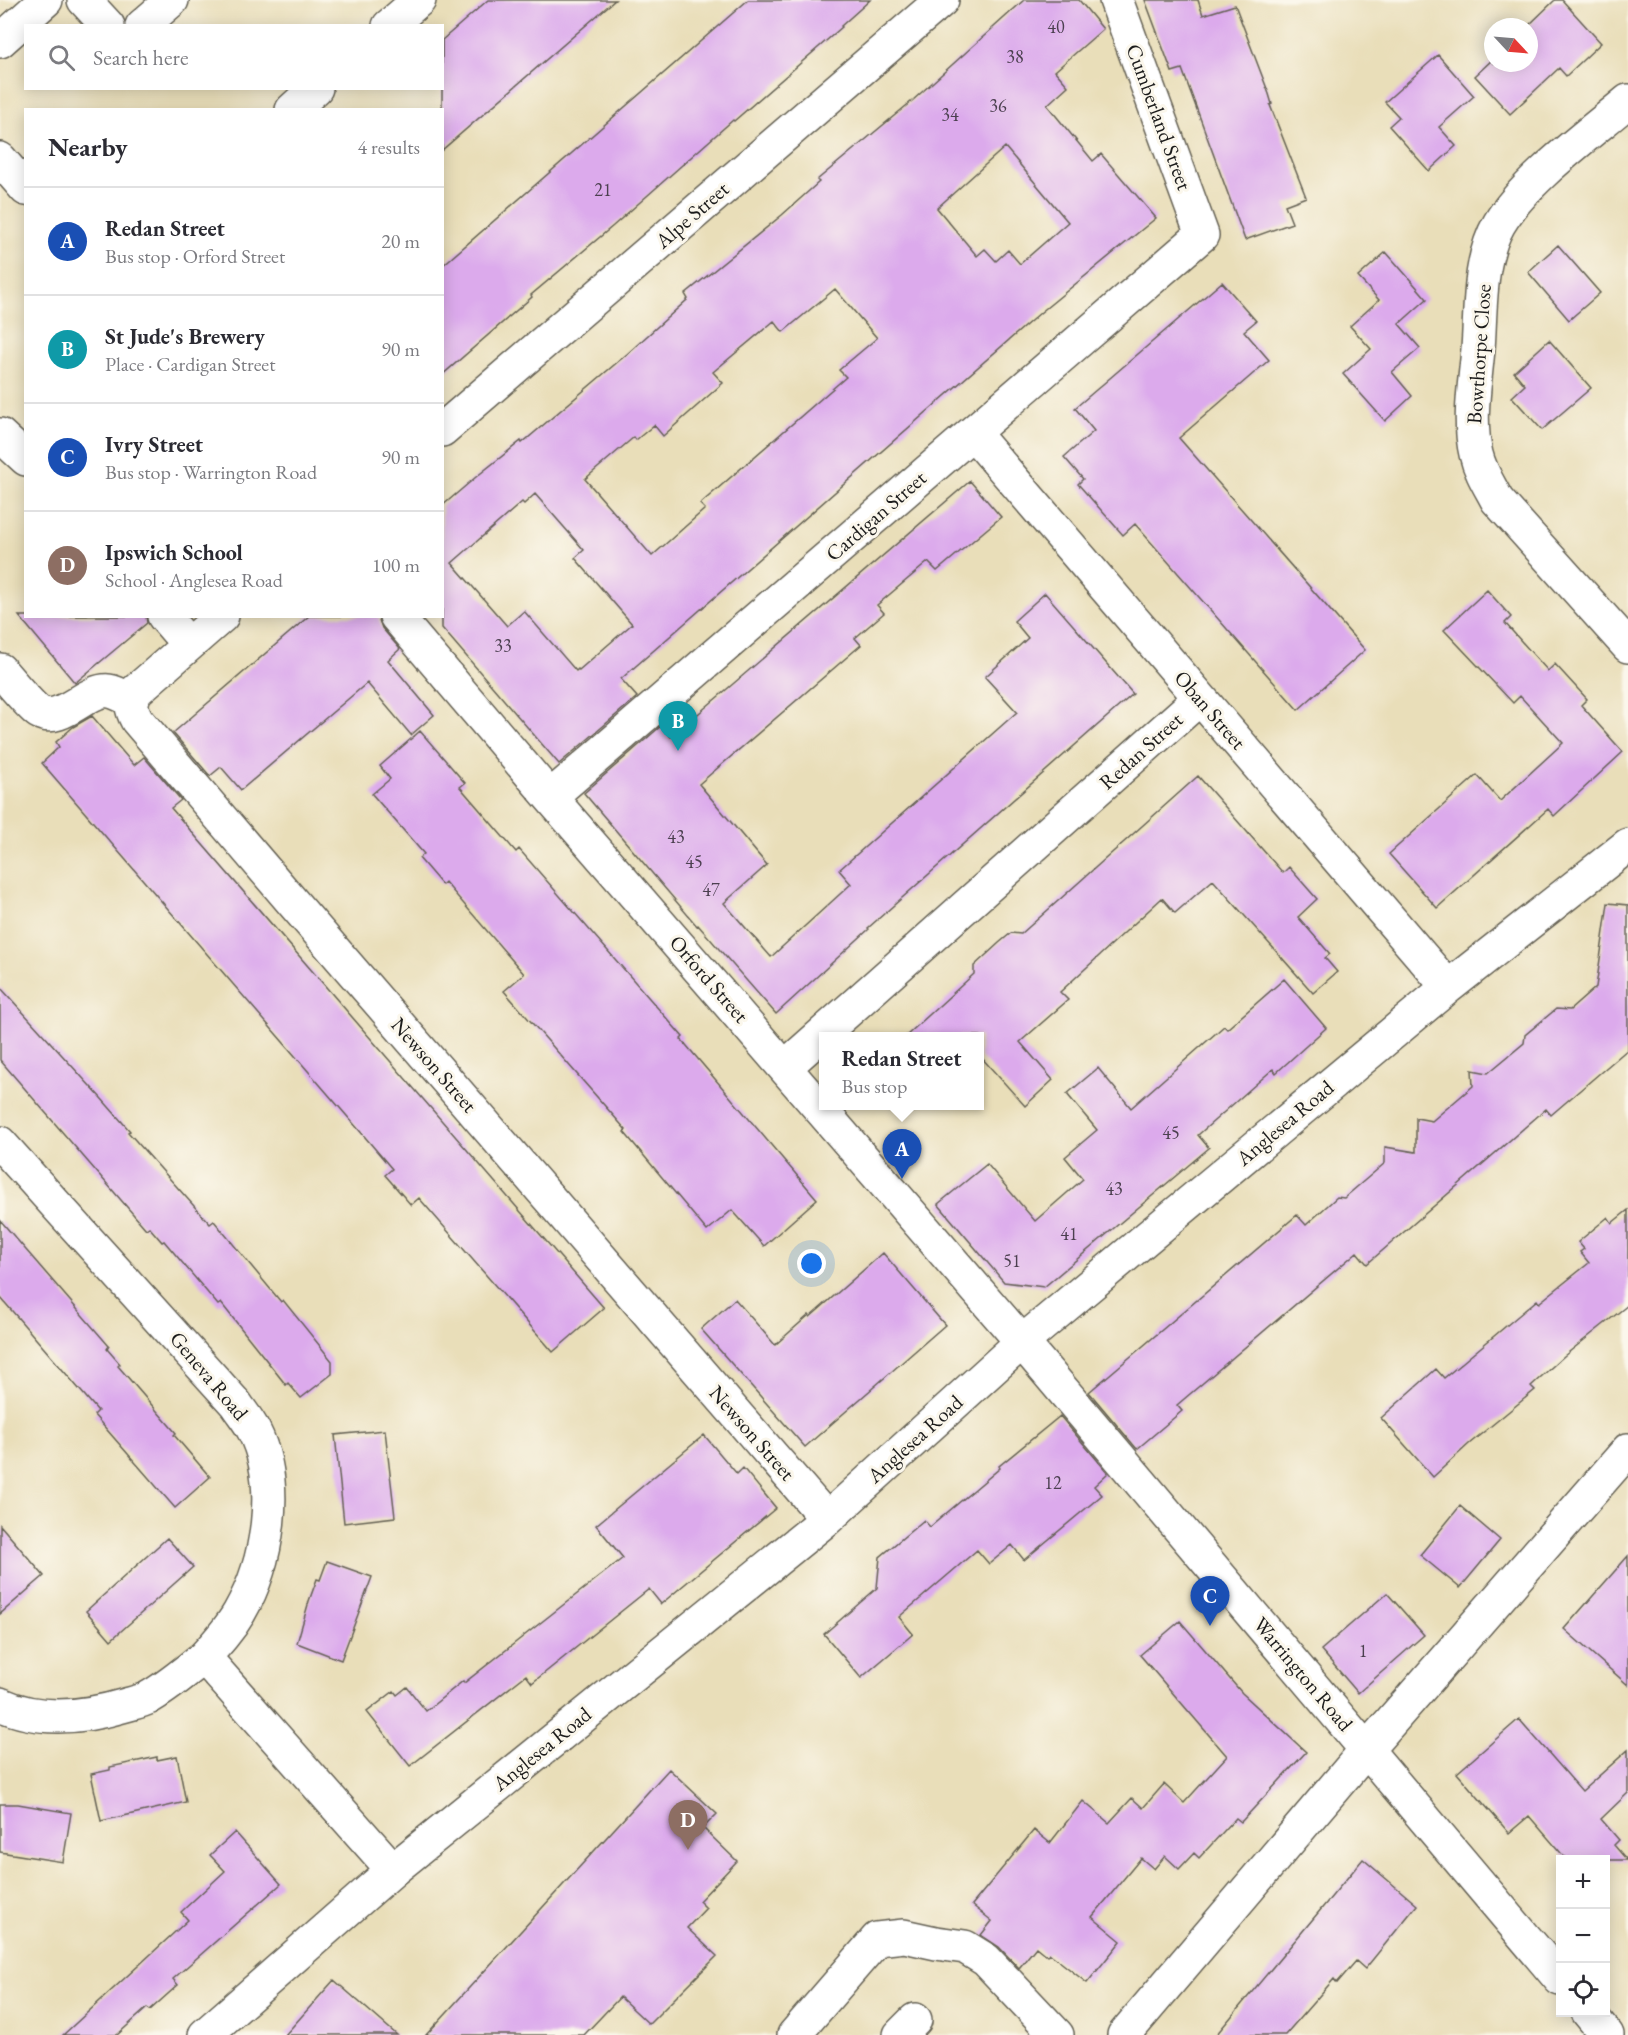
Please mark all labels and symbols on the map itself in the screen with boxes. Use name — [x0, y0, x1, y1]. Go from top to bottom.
house number: 40 — [1047, 15, 1065, 38]
north arrow — [1484, 18, 1538, 72]
street label: Cumberland Street — [1120, 40, 1199, 194]
house number: 38 — [1006, 45, 1024, 68]
house number: 36 — [989, 94, 1007, 117]
house number: 34 — [941, 103, 959, 126]
street label: Alpe Street — [648, 175, 734, 255]
house number: 21 — [594, 178, 612, 201]
street label: Bowthorpe Close — [1460, 283, 1497, 425]
street label: Cardigan Street — [820, 464, 932, 567]
house number: 33 — [494, 634, 512, 657]
street label: Oban Street — [1169, 665, 1252, 755]
pin: B — [658, 702, 698, 751]
street label: Redan Street — [1093, 706, 1188, 795]
house number: 43 — [667, 825, 685, 848]
house number: 45 — [685, 850, 703, 873]
house number: 47 — [702, 878, 720, 901]
street label: Orford Street — [664, 929, 755, 1028]
street label: Newson Street — [386, 1011, 483, 1118]
street label: Anglesea Road — [1229, 1074, 1339, 1172]
house number: 45 — [1162, 1121, 1180, 1144]
pin: A — [882, 1130, 922, 1179]
house number: 43 — [1105, 1177, 1123, 1200]
house number: 41 — [1060, 1222, 1078, 1245]
your location — [797, 1249, 826, 1278]
house number: 51 — [1003, 1249, 1021, 1272]
street label: Geneva Road — [164, 1326, 255, 1426]
street label: Newson Street — [704, 1379, 801, 1486]
street label: Anglesea Road — [860, 1388, 968, 1489]
house number: 12 — [1044, 1471, 1062, 1494]
pin: C — [1190, 1576, 1230, 1626]
street label: Warrington Road — [1248, 1611, 1359, 1737]
house number: 1 — [1359, 1639, 1367, 1662]
street label: Anglesea Road — [486, 1700, 597, 1797]
pin: D — [668, 1800, 708, 1850]

